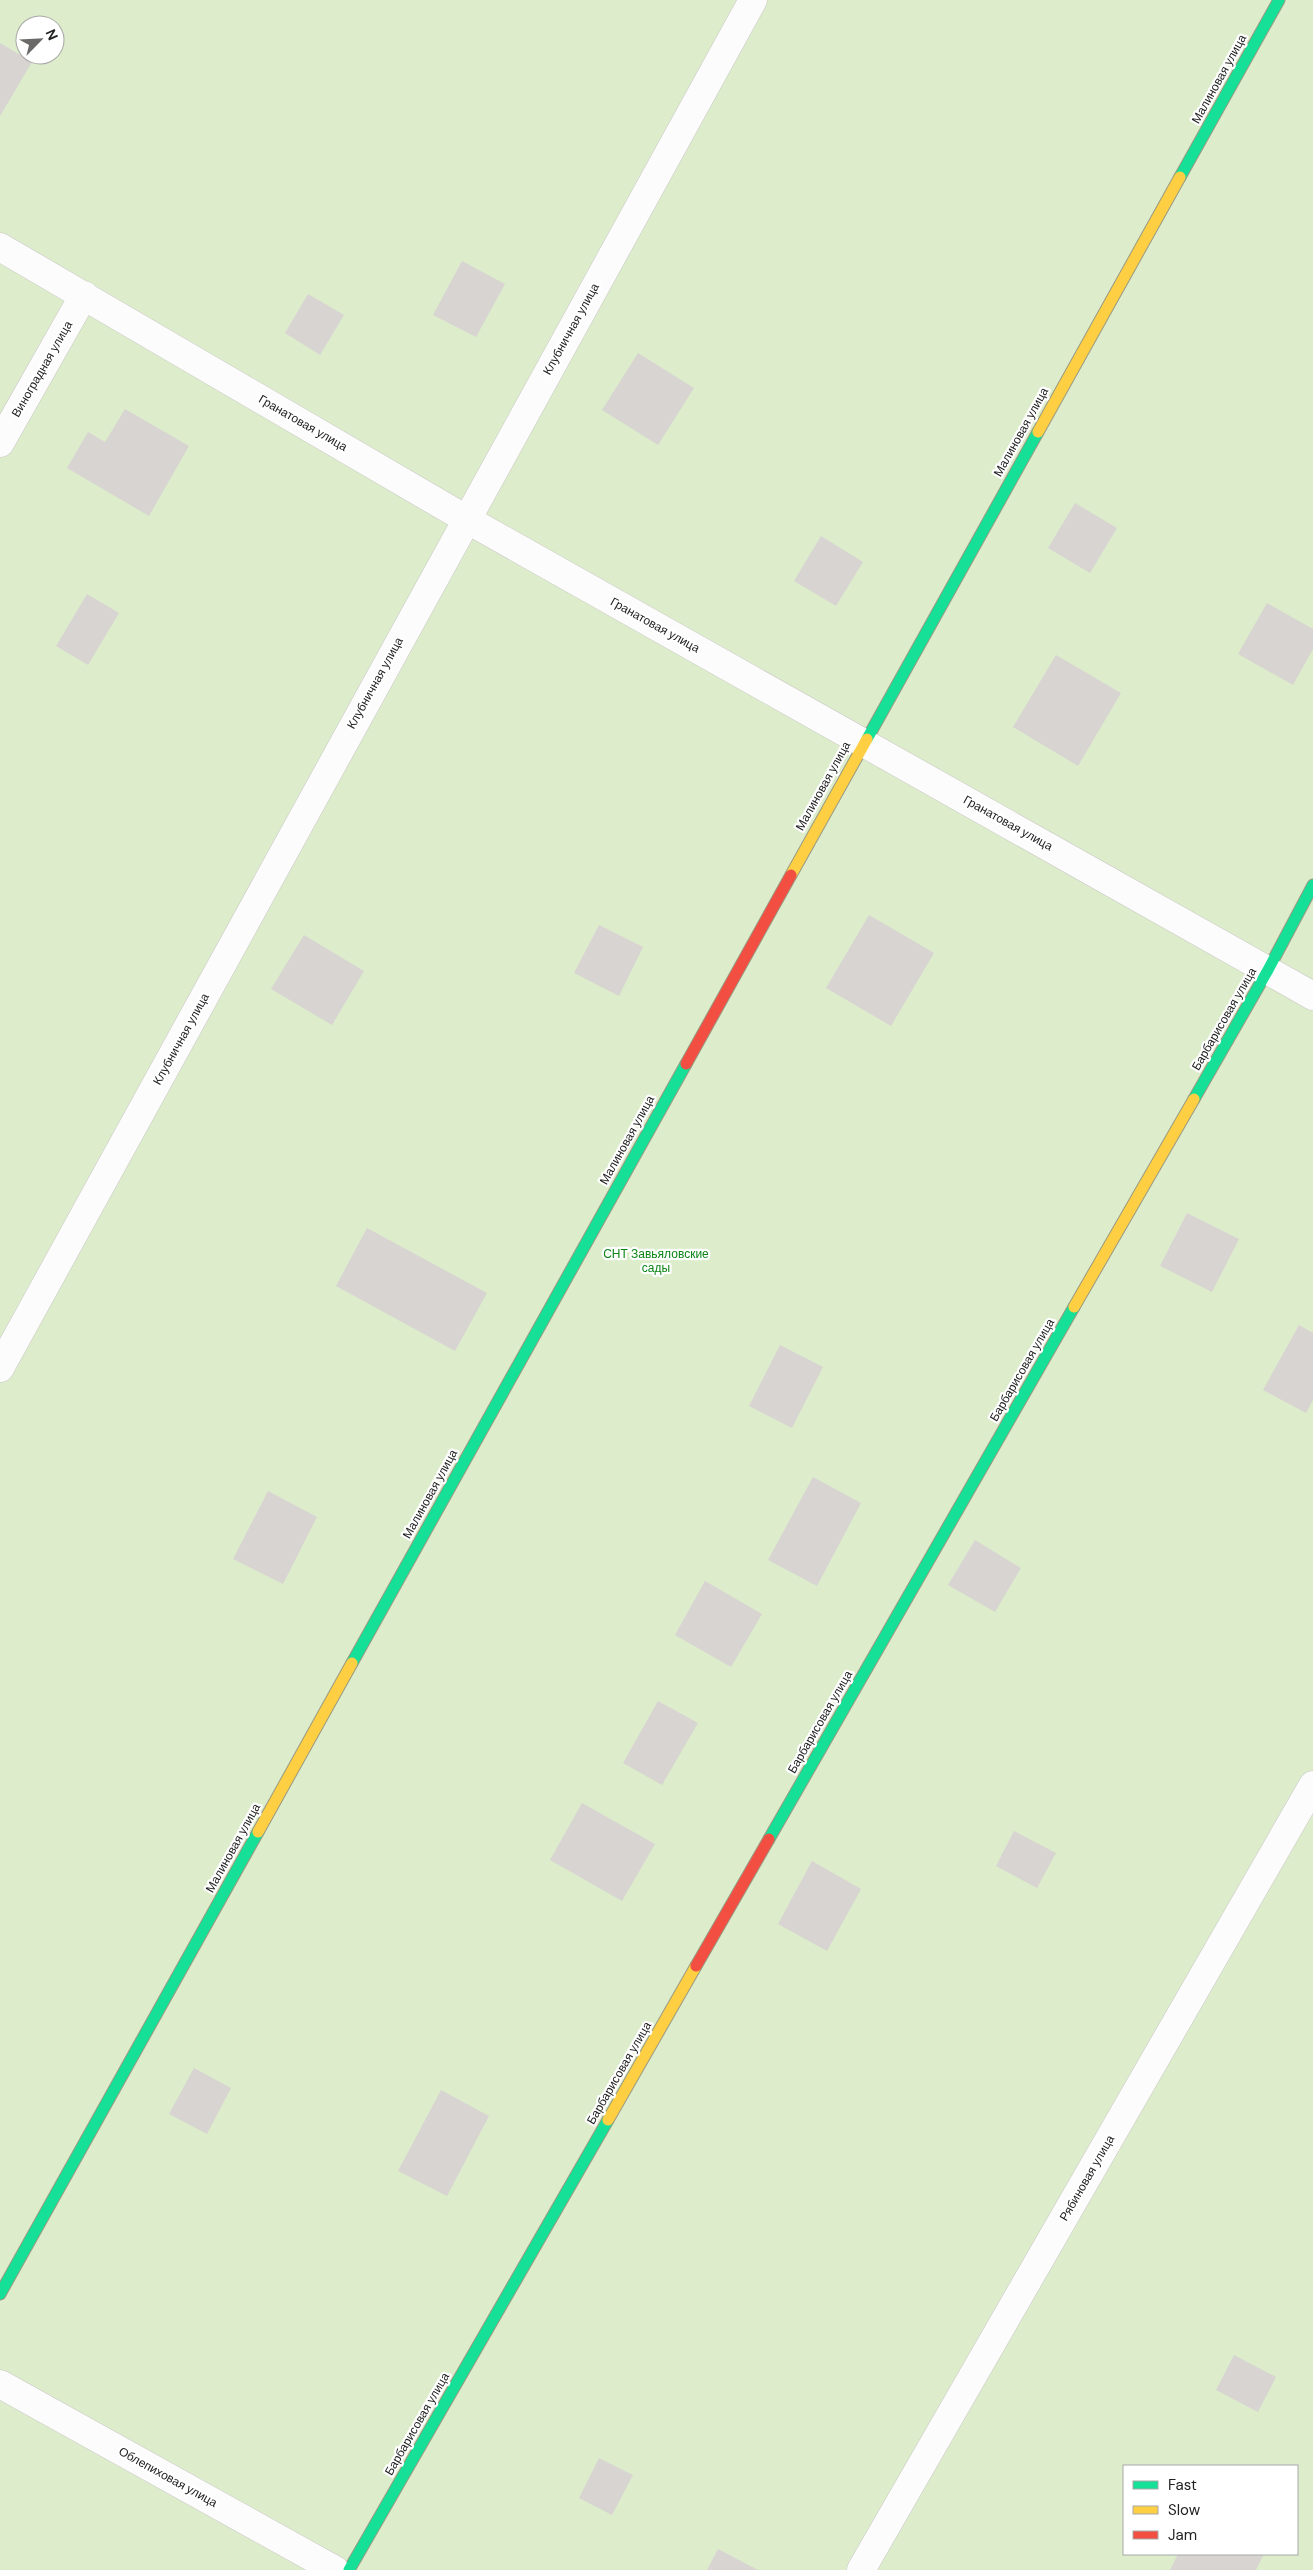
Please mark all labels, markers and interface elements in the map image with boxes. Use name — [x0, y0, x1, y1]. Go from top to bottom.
north arrow — [15, 15, 65, 65]
text: N — [42, 26, 62, 43]
street label: Малиновая улица — [1188, 31, 1250, 126]
street label: Клубничная улица — [539, 280, 603, 378]
street label: Виноградная улица — [8, 318, 76, 420]
street label: Малиновая улица — [990, 384, 1052, 479]
street label: Гранатовая улица — [256, 391, 351, 455]
street label: Гранатовая улица — [607, 594, 703, 656]
street label: Клубничная улица — [343, 634, 407, 732]
street label: Малиновая улица — [792, 738, 854, 833]
street label: Гранатовая улица — [960, 792, 1056, 854]
street label: Барбарисовая улица — [1188, 964, 1260, 1073]
street label: Клубничная улица — [149, 990, 213, 1088]
street label: Малиновая улица — [596, 1092, 658, 1187]
park label: СНТ Завьяловские сады — [603, 1246, 709, 1276]
street label: Барбарисовая улица — [986, 1315, 1058, 1424]
street label: Малиновая улица — [399, 1446, 461, 1541]
street label: Барбарисовая улица — [784, 1667, 856, 1776]
street label: Малиновая улица — [202, 1800, 264, 1895]
street label: Барбарисовая улица — [583, 2018, 655, 2127]
street label: Рябиновая улица — [1056, 2132, 1118, 2224]
street label: Барбарисовая улица — [381, 2369, 453, 2478]
street label: Облепиховая улица — [116, 2443, 221, 2511]
legend — [1123, 2465, 1298, 2555]
text: Fast — [1168, 2475, 1197, 2495]
text: Slow — [1168, 2500, 1201, 2520]
text: Jam — [1168, 2525, 1197, 2545]

